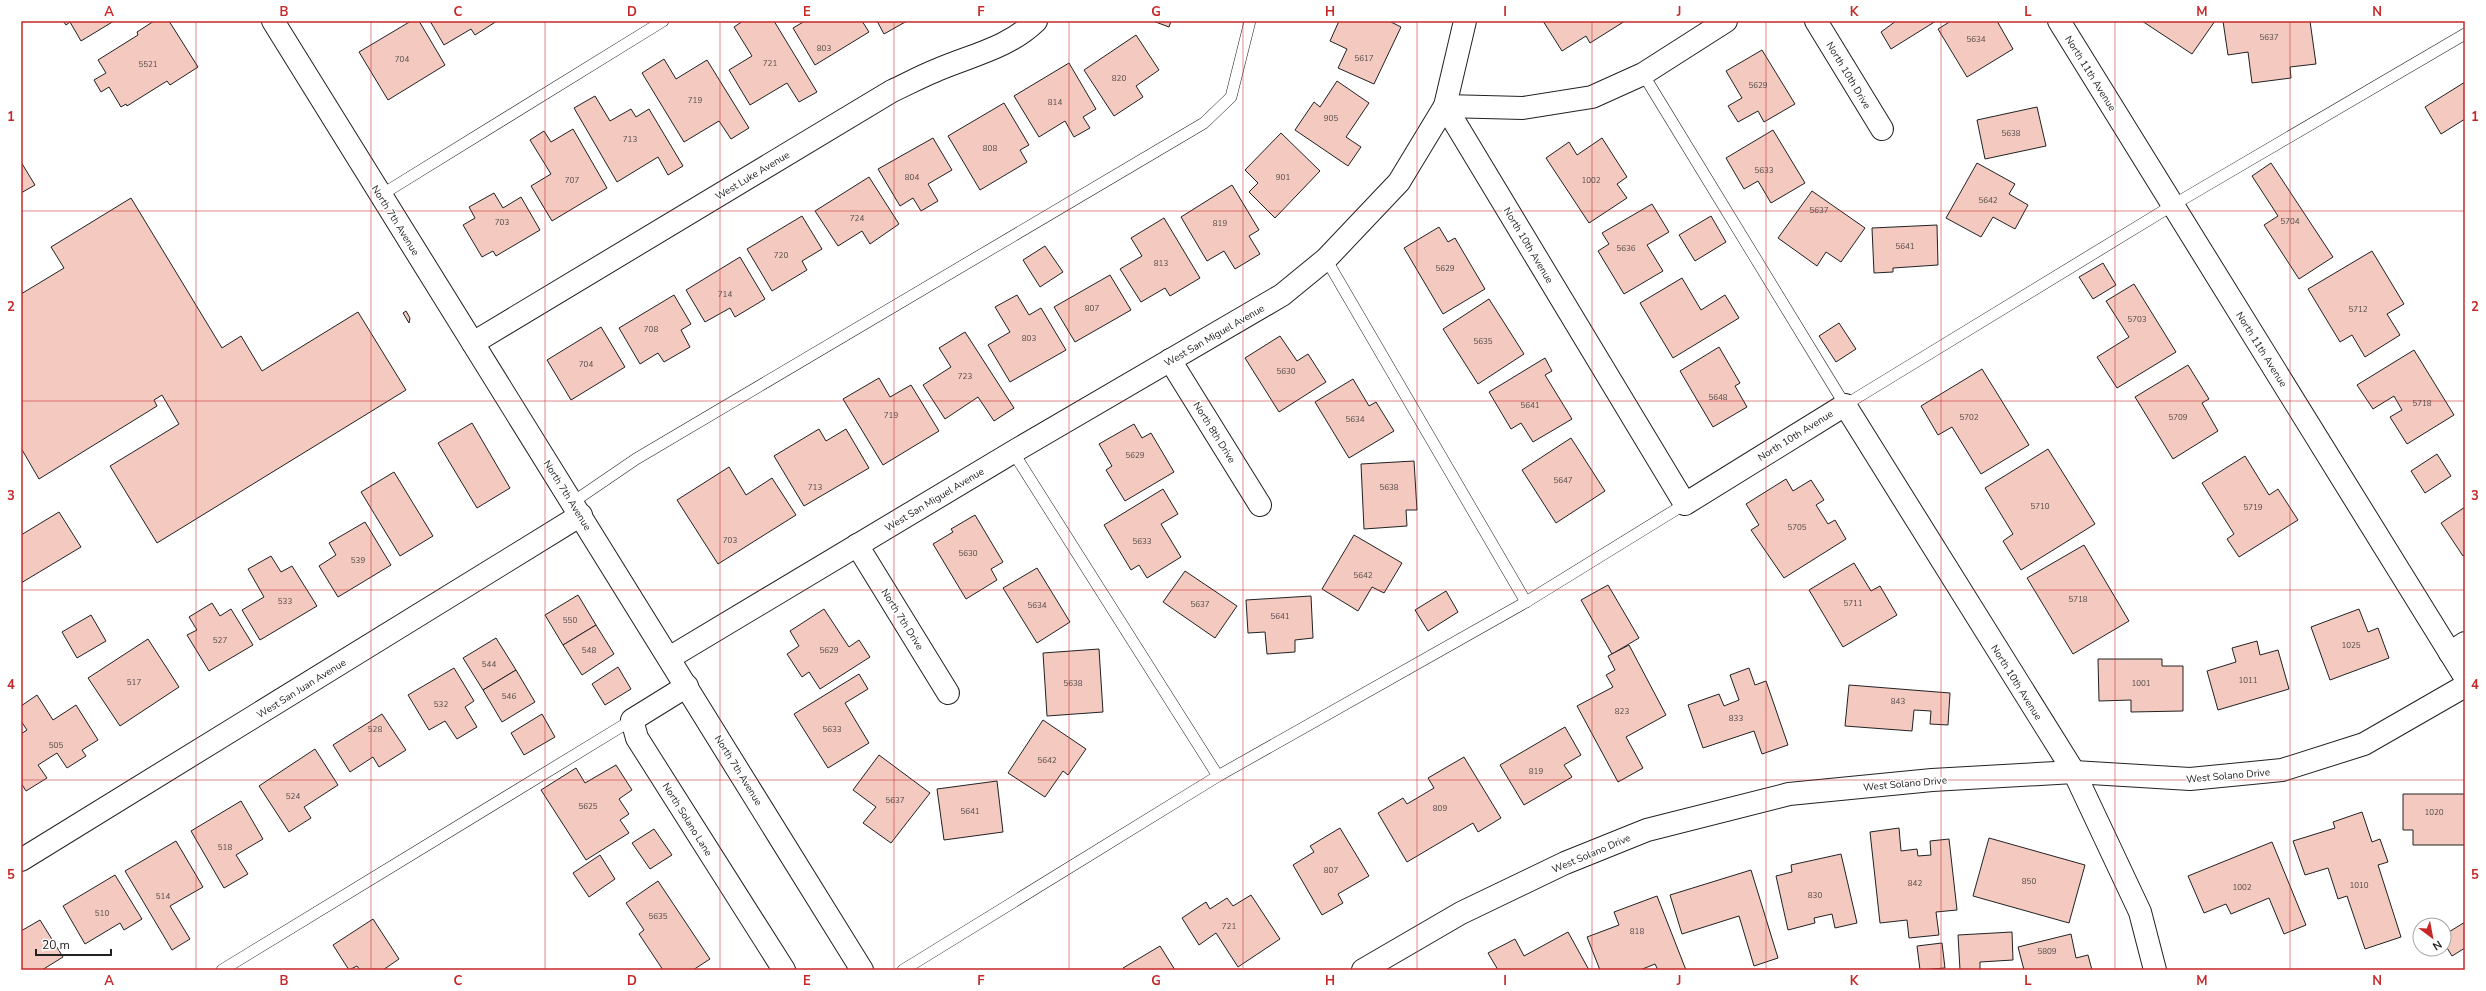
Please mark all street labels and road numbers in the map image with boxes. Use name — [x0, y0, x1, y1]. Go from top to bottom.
street label: North 11th Avenue — [2061, 33, 2119, 114]
street label: North 10th Drive — [1823, 39, 1874, 112]
street label: West Luke Avenue — [713, 148, 792, 204]
street label: North 7th Avenue — [368, 183, 422, 258]
street label: North 10th Avenue — [1500, 205, 1556, 286]
street label: West San Miguel Avenue — [1162, 301, 1267, 370]
street label: North 11th Avenue — [2232, 309, 2290, 390]
street label: North 8th Drive — [1190, 399, 1239, 466]
street label: North 10th Avenue — [1755, 407, 1836, 465]
street label: North 7th Avenue — [540, 458, 594, 533]
street label: West San Miguel Avenue — [882, 465, 987, 535]
street label: North 7th Drive — [878, 586, 927, 653]
street label: North 10th Avenue — [1987, 642, 2045, 723]
street label: West San Juan Avenue — [254, 656, 349, 722]
street label: North 7th Avenue — [711, 733, 765, 808]
street label: West Solano Drive — [2186, 765, 2271, 787]
street label: West Solano Drive — [1863, 773, 1948, 795]
street label: North Solano Lane — [659, 780, 715, 859]
street label: West Solano Drive — [1550, 831, 1633, 877]

